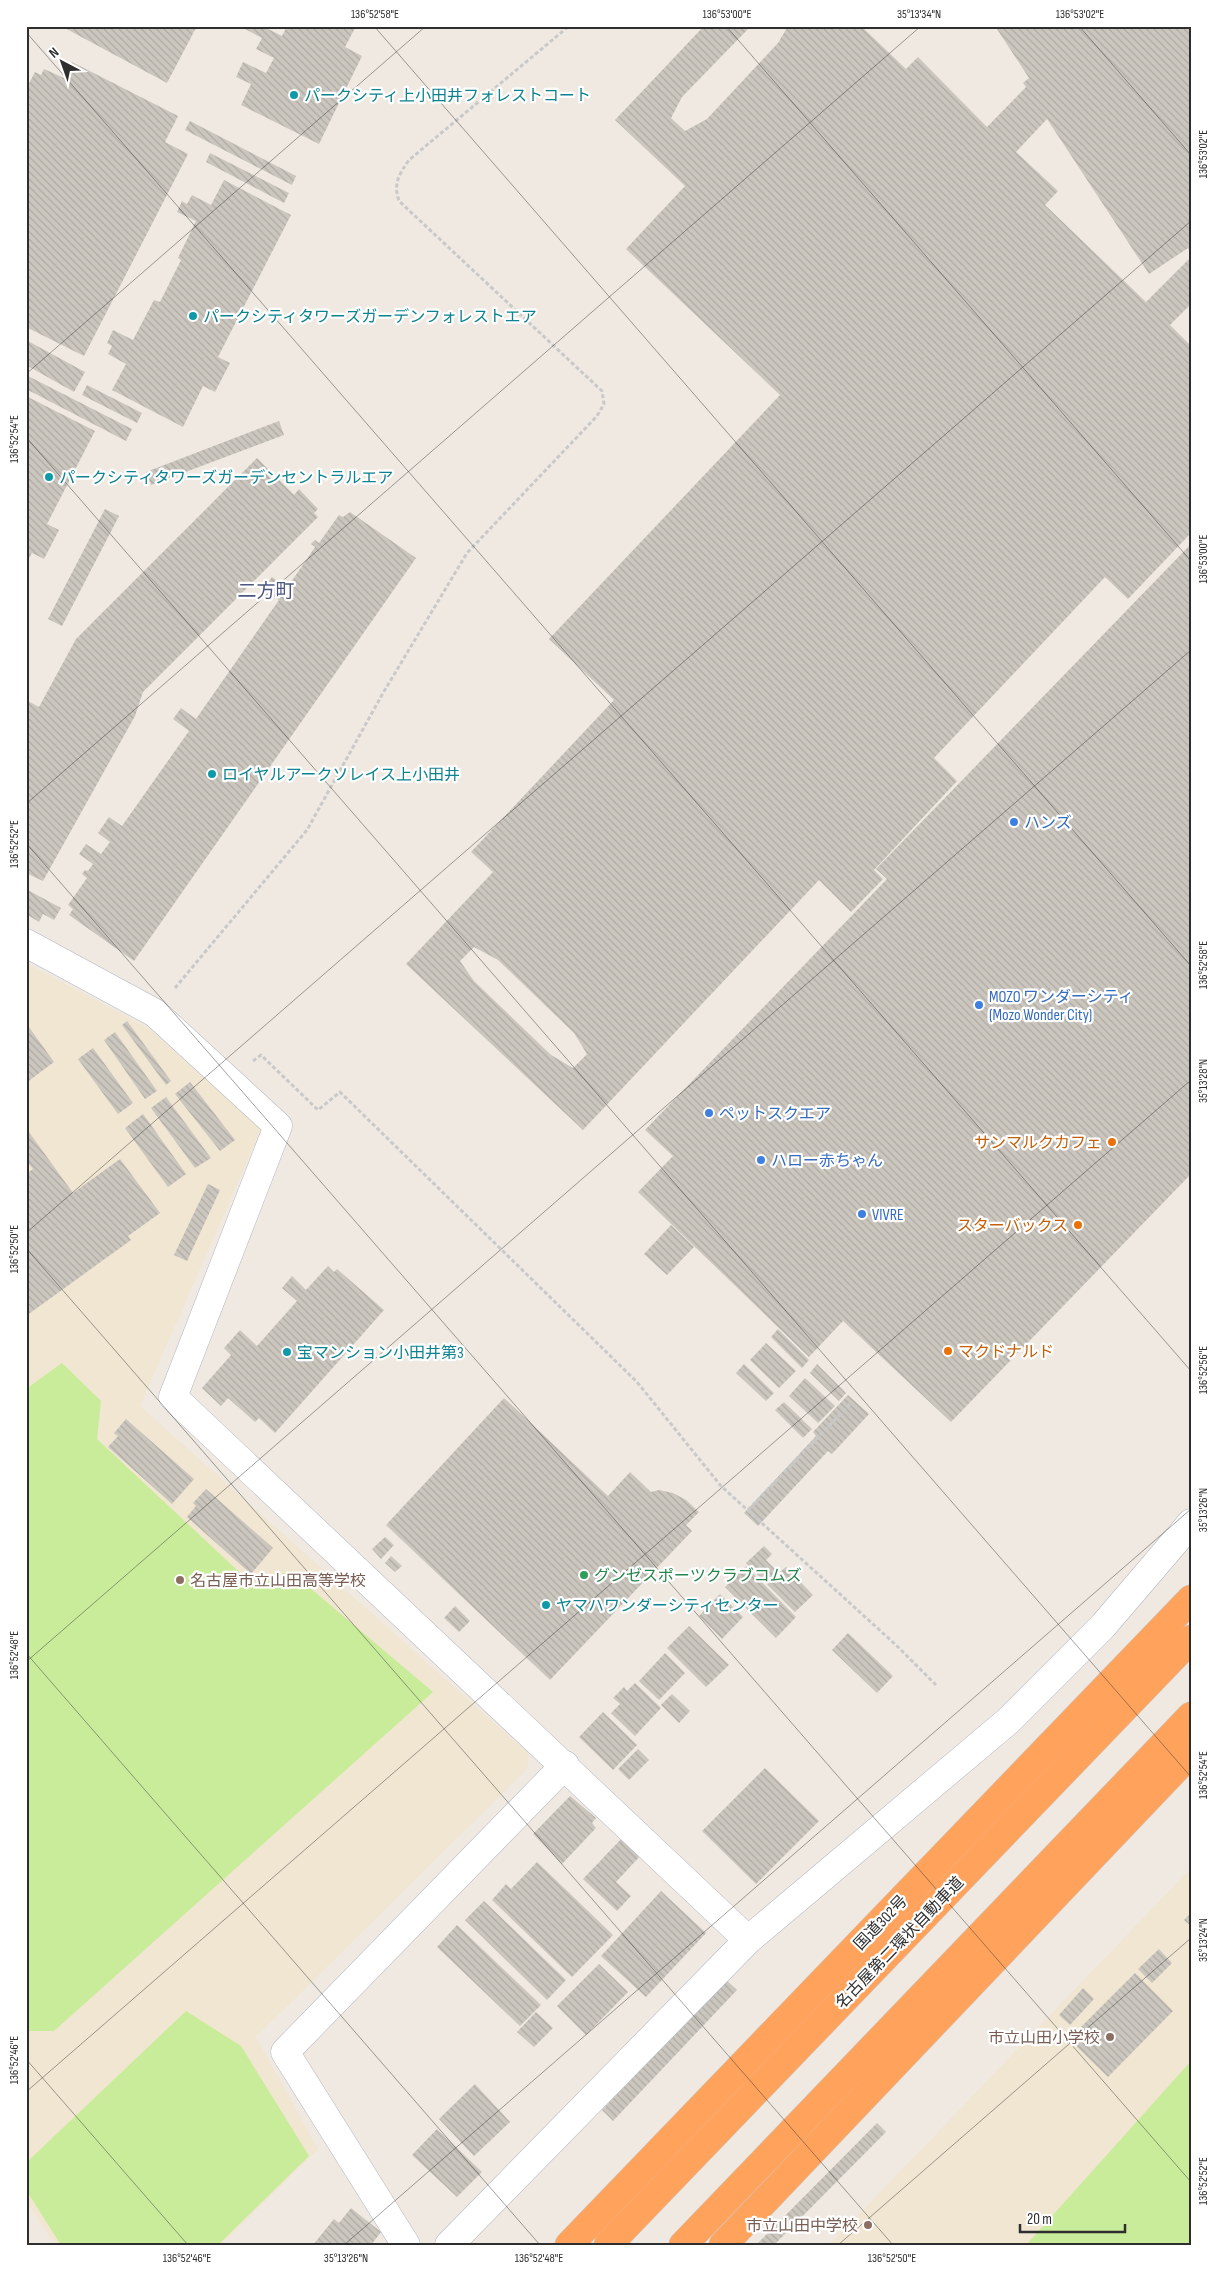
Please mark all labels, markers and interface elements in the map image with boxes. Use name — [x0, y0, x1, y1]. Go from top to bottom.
text: 136°52'58"E — [351, 7, 399, 22]
text: 136°53'00"E — [703, 7, 751, 22]
text: 35°13'34"N — [897, 7, 941, 22]
text: 136°53'02"E — [1056, 7, 1104, 22]
north arrow — [38, 38, 88, 88]
text: N — [45, 44, 62, 61]
place label: パークシティ上小田井フォレストコート — [304, 87, 591, 106]
marker: パークシティ上小田井フォレストコート — [288, 89, 300, 101]
text: 136°53'02"E — [1196, 130, 1211, 178]
place label: パークシティタワーズガーデンフォレストエア — [203, 308, 537, 327]
marker: パークシティタワーズガーデンフォレストエア — [187, 310, 199, 322]
text: 136°52'54"E — [7, 415, 22, 463]
place label: パークシティタワーズガーデンセントラルエア — [59, 469, 393, 488]
marker: パークシティタワーズガーデンセントラルエア — [43, 471, 55, 483]
text: 136°53'00"E — [1196, 535, 1211, 583]
district label: 二方町 — [237, 580, 295, 603]
place label: ロイヤルアークソレイス上小田井 — [222, 766, 460, 785]
marker: ロイヤルアークソレイス上小田井 — [206, 768, 218, 780]
place label: ハンズ — [1024, 814, 1072, 833]
marker: ハンズ — [1008, 816, 1020, 828]
text: 136°52'52"E — [7, 820, 22, 868]
text: 136°52'58"E — [1196, 941, 1211, 989]
place label: MOZO ワンダーシティ (Mozo Wonder City) — [989, 988, 1134, 1025]
marker: MOZO ワンダーシティ (Mozo Wonder City) — [973, 999, 985, 1011]
text: 35°13'28"N — [1196, 1059, 1211, 1103]
place label: ペットスクエア — [719, 1105, 831, 1124]
marker: ペットスクエア — [703, 1107, 715, 1119]
place label: サンマルクカフェ — [974, 1134, 1102, 1153]
marker: サンマルクカフェ — [1106, 1136, 1118, 1148]
place label: ハロー赤ちゃん — [771, 1152, 883, 1171]
marker: ハロー赤ちゃん — [755, 1154, 767, 1166]
place label: VIVRE — [872, 1206, 904, 1225]
marker: VIVRE — [856, 1208, 868, 1220]
place label: スターバックス — [957, 1217, 1068, 1236]
marker: スターバックス — [1072, 1219, 1084, 1231]
text: 136°52'50"E — [7, 1225, 22, 1273]
place label: マクドナルド — [958, 1343, 1054, 1362]
place label: 宝マンション小田井第3 — [297, 1344, 464, 1363]
marker: マクドナルド — [942, 1345, 954, 1357]
marker: 宝マンション小田井第3 — [281, 1346, 293, 1358]
text: 136°52'56"E — [1196, 1346, 1211, 1394]
text: 35°13'26"N — [1196, 1488, 1211, 1532]
place label: グンゼスポーツクラブコムズ — [594, 1567, 802, 1586]
marker: グンゼスポーツクラブコムズ — [578, 1569, 590, 1581]
place label: 名古屋市立山田高等学校 — [190, 1572, 366, 1591]
marker: 名古屋市立山田高等学校 — [174, 1574, 186, 1586]
place label: ヤマハワンダーシティセンター — [556, 1597, 779, 1616]
marker: ヤマハワンダーシティセンター — [540, 1599, 552, 1611]
text: 136°52'48"E — [7, 1631, 22, 1679]
text: 136°52'54"E — [1196, 1751, 1211, 1799]
street label: 名古屋第二環状自動車道 — [832, 1873, 968, 2013]
street label: 国道302号 — [850, 1892, 912, 1954]
text: 35°13'24"N — [1196, 1918, 1211, 1962]
place label: 市立山田小学校 — [988, 2029, 1100, 2048]
marker: 市立山田小学校 — [1104, 2031, 1116, 2043]
text: 136°52'46"E — [7, 2036, 22, 2084]
text: 136°52'52"E — [1196, 2157, 1211, 2205]
scale bar — [1020, 2201, 1124, 2233]
text: 20 m — [1027, 2210, 1052, 2229]
place label: 市立山田中学校 — [746, 2217, 858, 2236]
marker: 市立山田中学校 — [862, 2219, 874, 2231]
text: 136°52'46"E — [163, 2251, 211, 2266]
text: 35°13'26"N — [324, 2251, 368, 2266]
text: 136°52'48"E — [515, 2251, 563, 2266]
text: 136°52'50"E — [868, 2251, 916, 2266]

